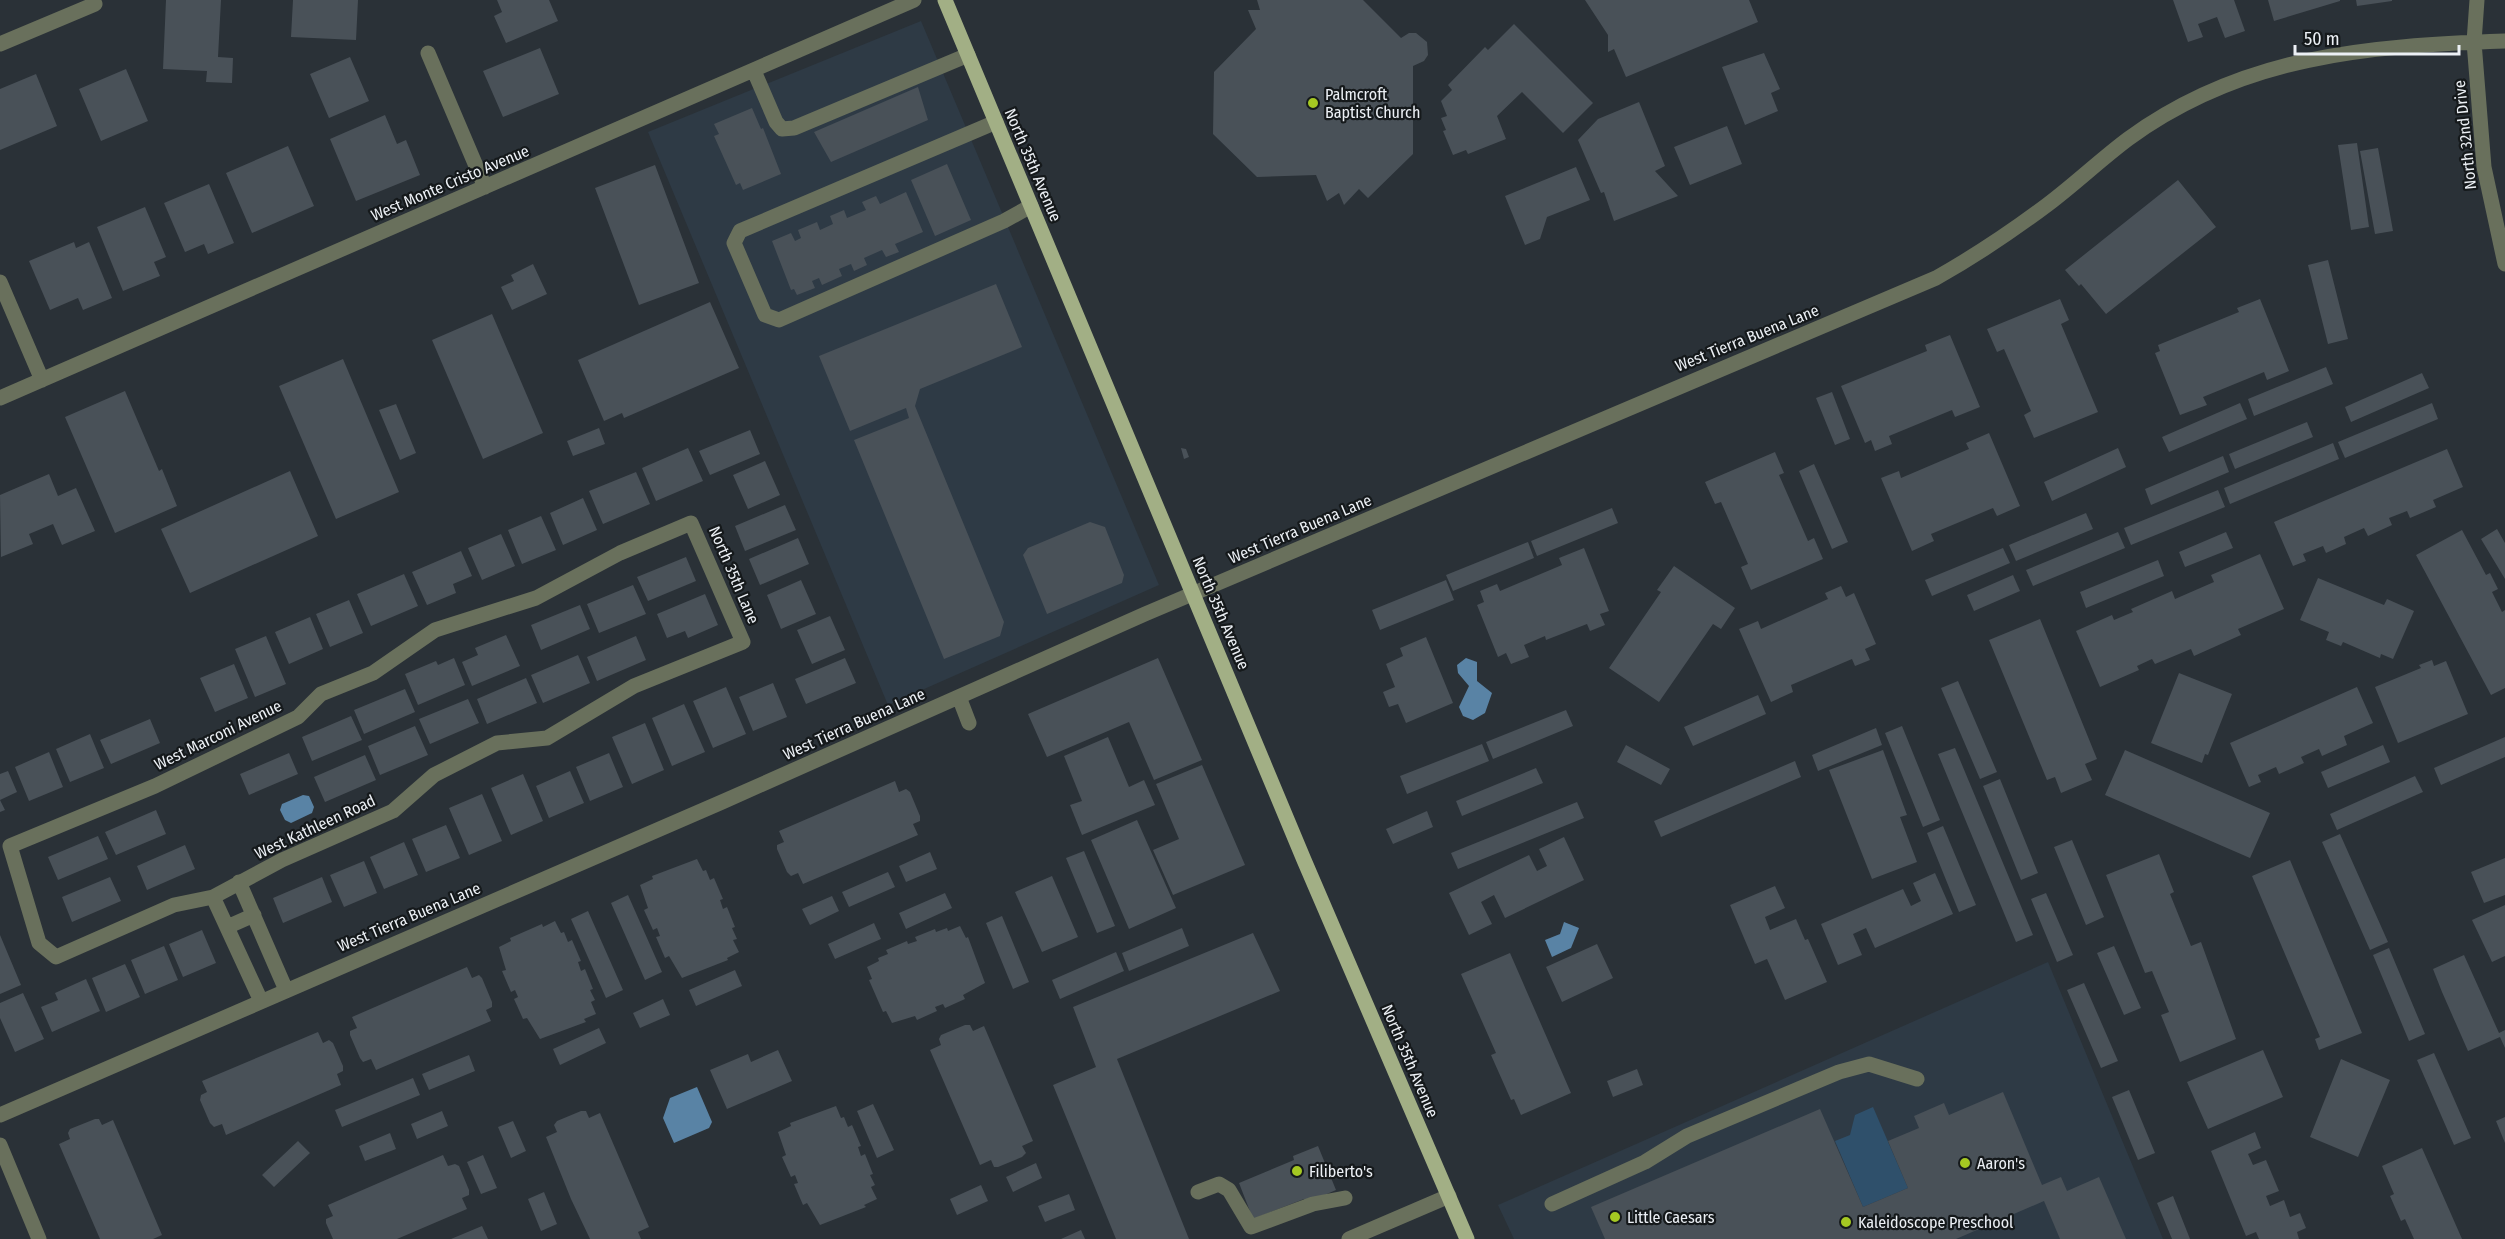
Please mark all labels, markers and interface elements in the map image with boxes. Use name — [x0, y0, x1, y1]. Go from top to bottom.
scale bar — [2295, 18, 2458, 56]
text: 50 m — [2304, 28, 2340, 50]
street label: North 32nd Drive — [2450, 79, 2480, 191]
place label: Palmcroft Baptist Church — [1325, 85, 1420, 122]
marker: Palmcroft Baptist Church — [1306, 96, 1320, 110]
street label: North 35th Avenue — [1001, 106, 1065, 225]
street label: West Monte Cristo Avenue — [368, 141, 532, 225]
street label: West Tierra Buena Lane — [1672, 300, 1822, 376]
street label: West Tierra Buena Lane — [1226, 490, 1374, 568]
street label: North 35th Lane — [705, 523, 763, 627]
street label: North 35th Avenue — [1189, 554, 1253, 673]
street label: West Tierra Buena Lane — [780, 684, 928, 764]
street label: West Marconi Avenue — [151, 696, 285, 774]
street label: West Kathleen Road — [252, 791, 378, 863]
street label: West Tierra Buena Lane — [335, 878, 483, 956]
street label: North 35th Avenue — [1378, 1002, 1442, 1121]
place label: Aaron's — [1977, 1154, 2025, 1173]
marker: Aaron's — [1958, 1156, 1972, 1170]
place label: Filiberto's — [1309, 1162, 1373, 1181]
marker: Filiberto's — [1290, 1164, 1304, 1178]
place label: Little Caesars — [1627, 1208, 1715, 1227]
marker: Little Caesars — [1608, 1210, 1622, 1224]
place label: Kaleidoscope Preschool — [1858, 1213, 2013, 1232]
marker: Kaleidoscope Preschool — [1839, 1215, 1853, 1229]

